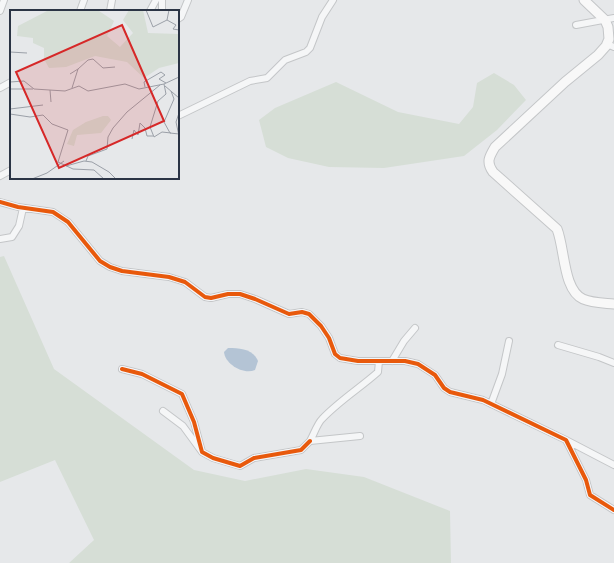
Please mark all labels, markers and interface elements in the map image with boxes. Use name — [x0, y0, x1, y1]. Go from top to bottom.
inset map — [10, 10, 179, 179]

